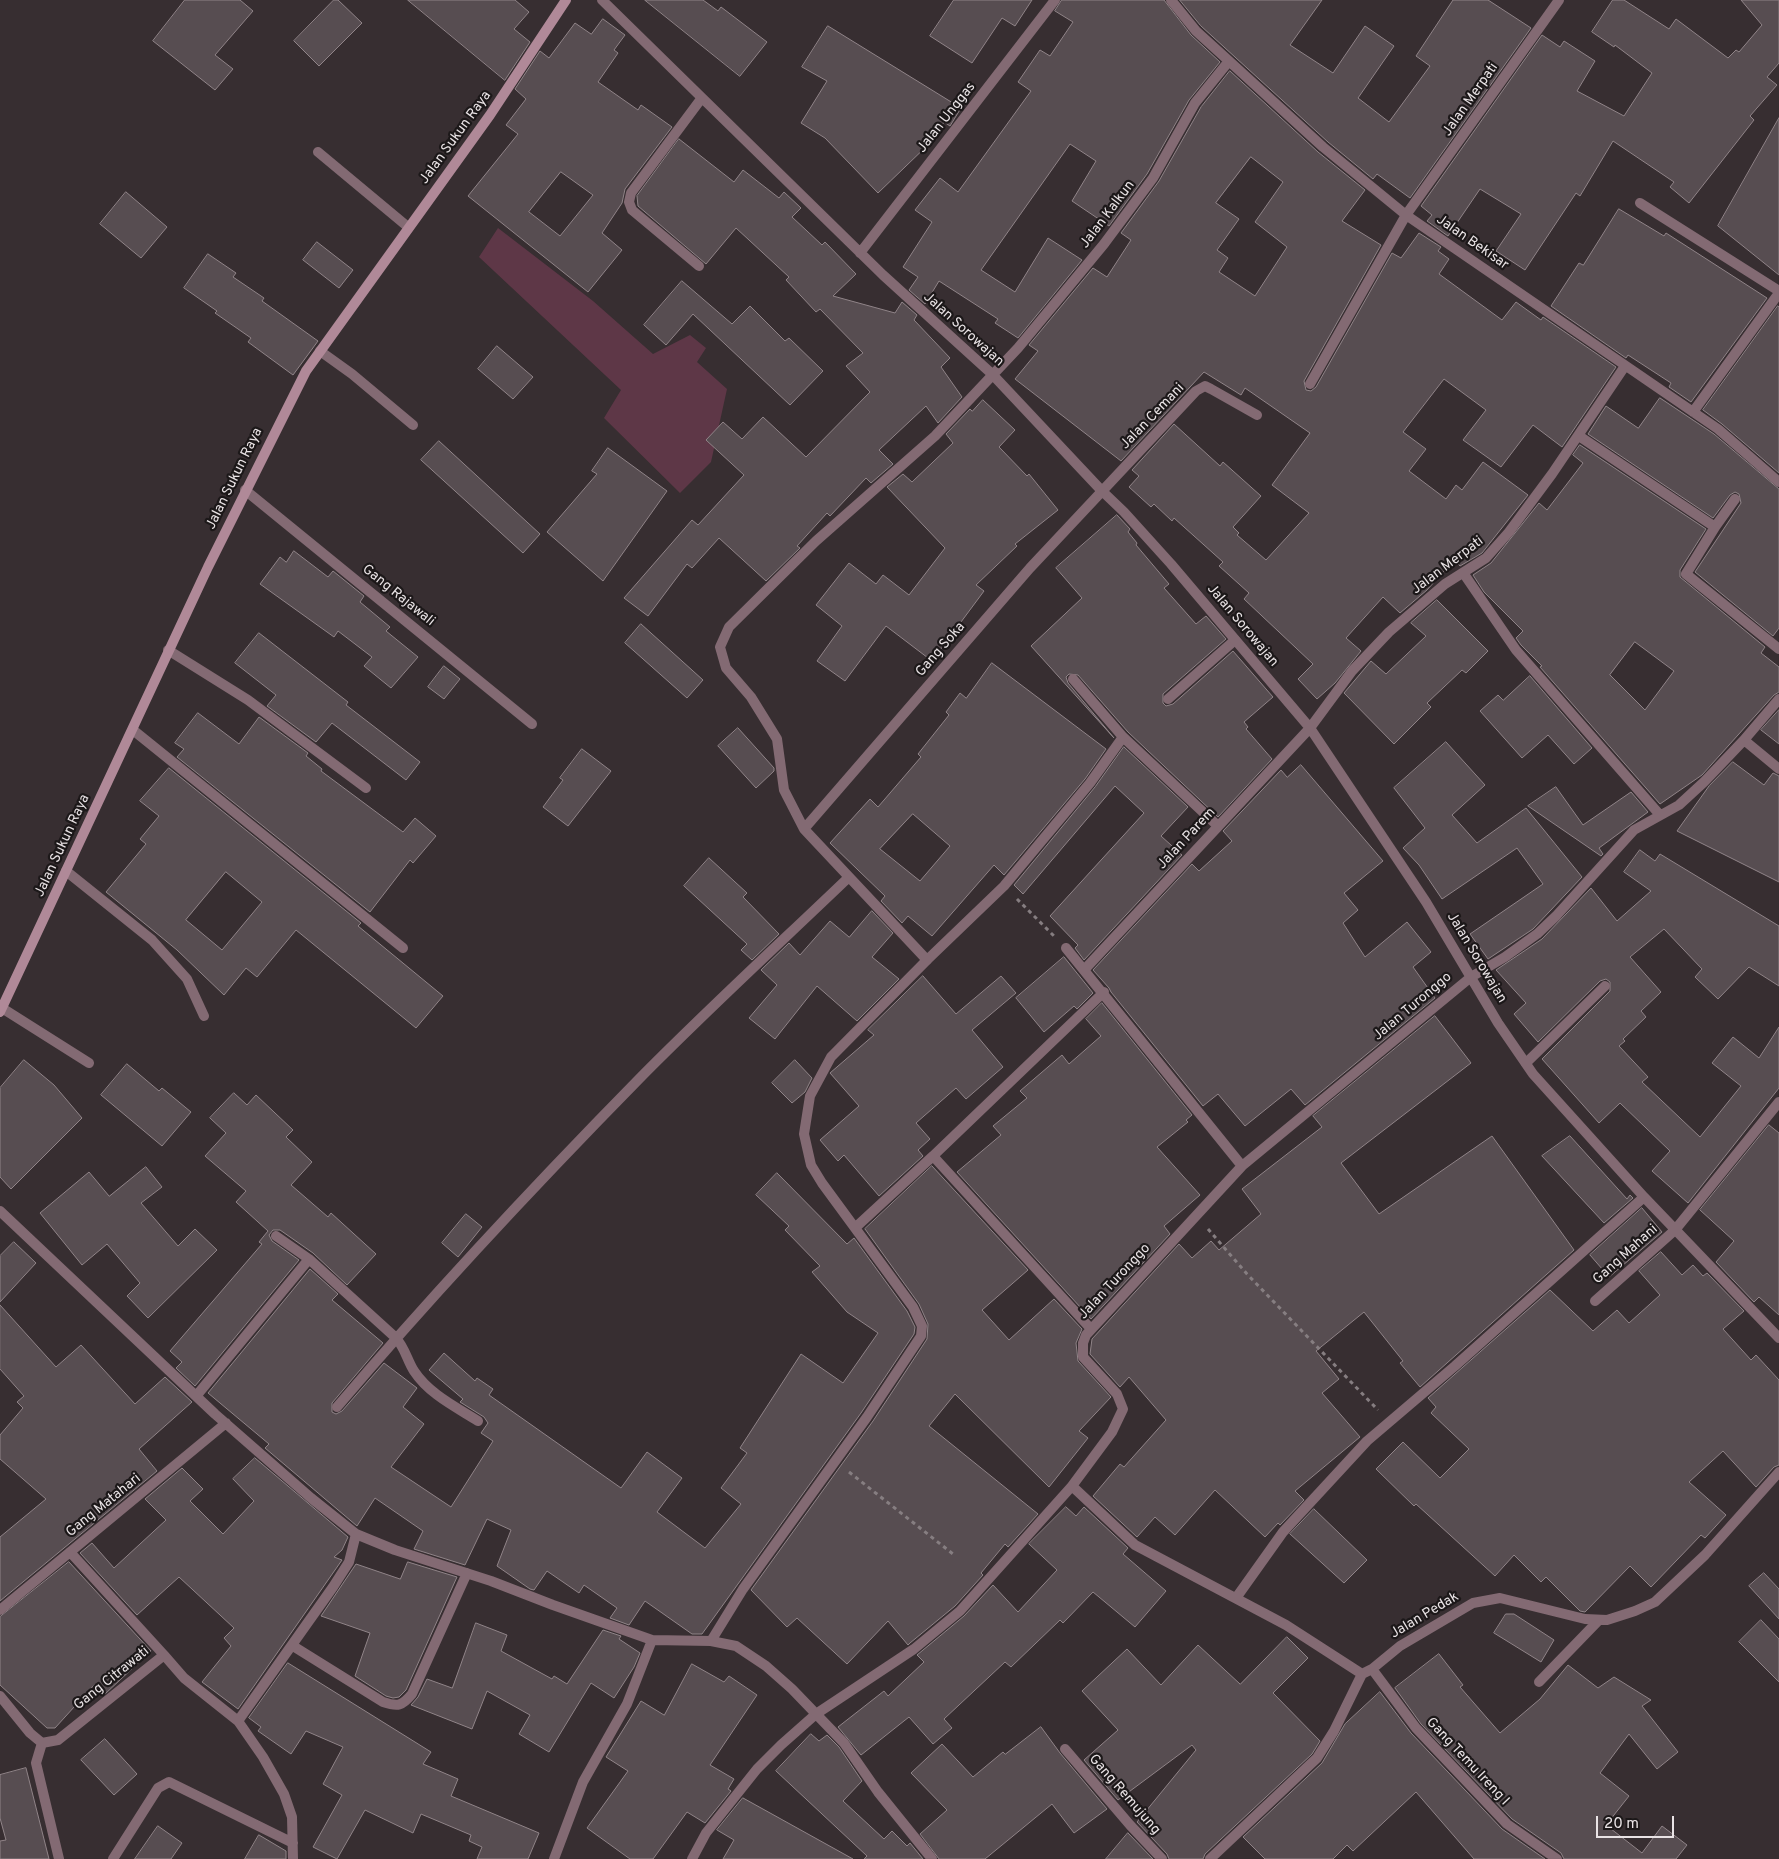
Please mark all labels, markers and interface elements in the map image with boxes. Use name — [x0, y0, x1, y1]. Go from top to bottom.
street label: Jalan Merpati — [1440, 60, 1502, 140]
street label: Jalan Unggas — [914, 79, 980, 157]
street label: Jalan Sukun Raya — [417, 88, 495, 188]
street label: Jalan Kalkun — [1077, 178, 1139, 252]
street label: Jalan Bekisar — [1433, 212, 1511, 274]
street label: Jalan Sorowajan — [919, 289, 1007, 371]
street label: Jalan Cemani — [1117, 381, 1189, 453]
street label: Jalan Sukun Raya — [203, 425, 267, 533]
street label: Jalan Merpati — [1409, 534, 1487, 598]
street label: Gang Rajawali — [358, 562, 438, 630]
street label: Jalan Sorowajan — [1203, 581, 1281, 671]
street label: Gang Soka — [913, 619, 969, 681]
street label: Jalan Sukun Raya — [32, 792, 94, 900]
street label: Jalan Parem — [1154, 805, 1220, 873]
street label: Jalan Sorowajan — [1442, 910, 1510, 1006]
street label: Jalan Turonggo — [1370, 969, 1456, 1045]
street label: Gang Mahani — [1590, 1221, 1662, 1289]
street label: Jalan Turonggo — [1076, 1241, 1154, 1323]
street label: Gang Matahari — [63, 1471, 145, 1541]
street label: Jalan Pedak — [1388, 1589, 1462, 1643]
street label: Gang Citrawati — [71, 1644, 153, 1714]
street label: Gang Temu Ireng I — [1422, 1715, 1512, 1809]
street label: Gang Remujung — [1085, 1751, 1163, 1839]
scale bar — [1599, 1806, 1676, 1838]
text: 20 m — [1604, 1815, 1639, 1834]

